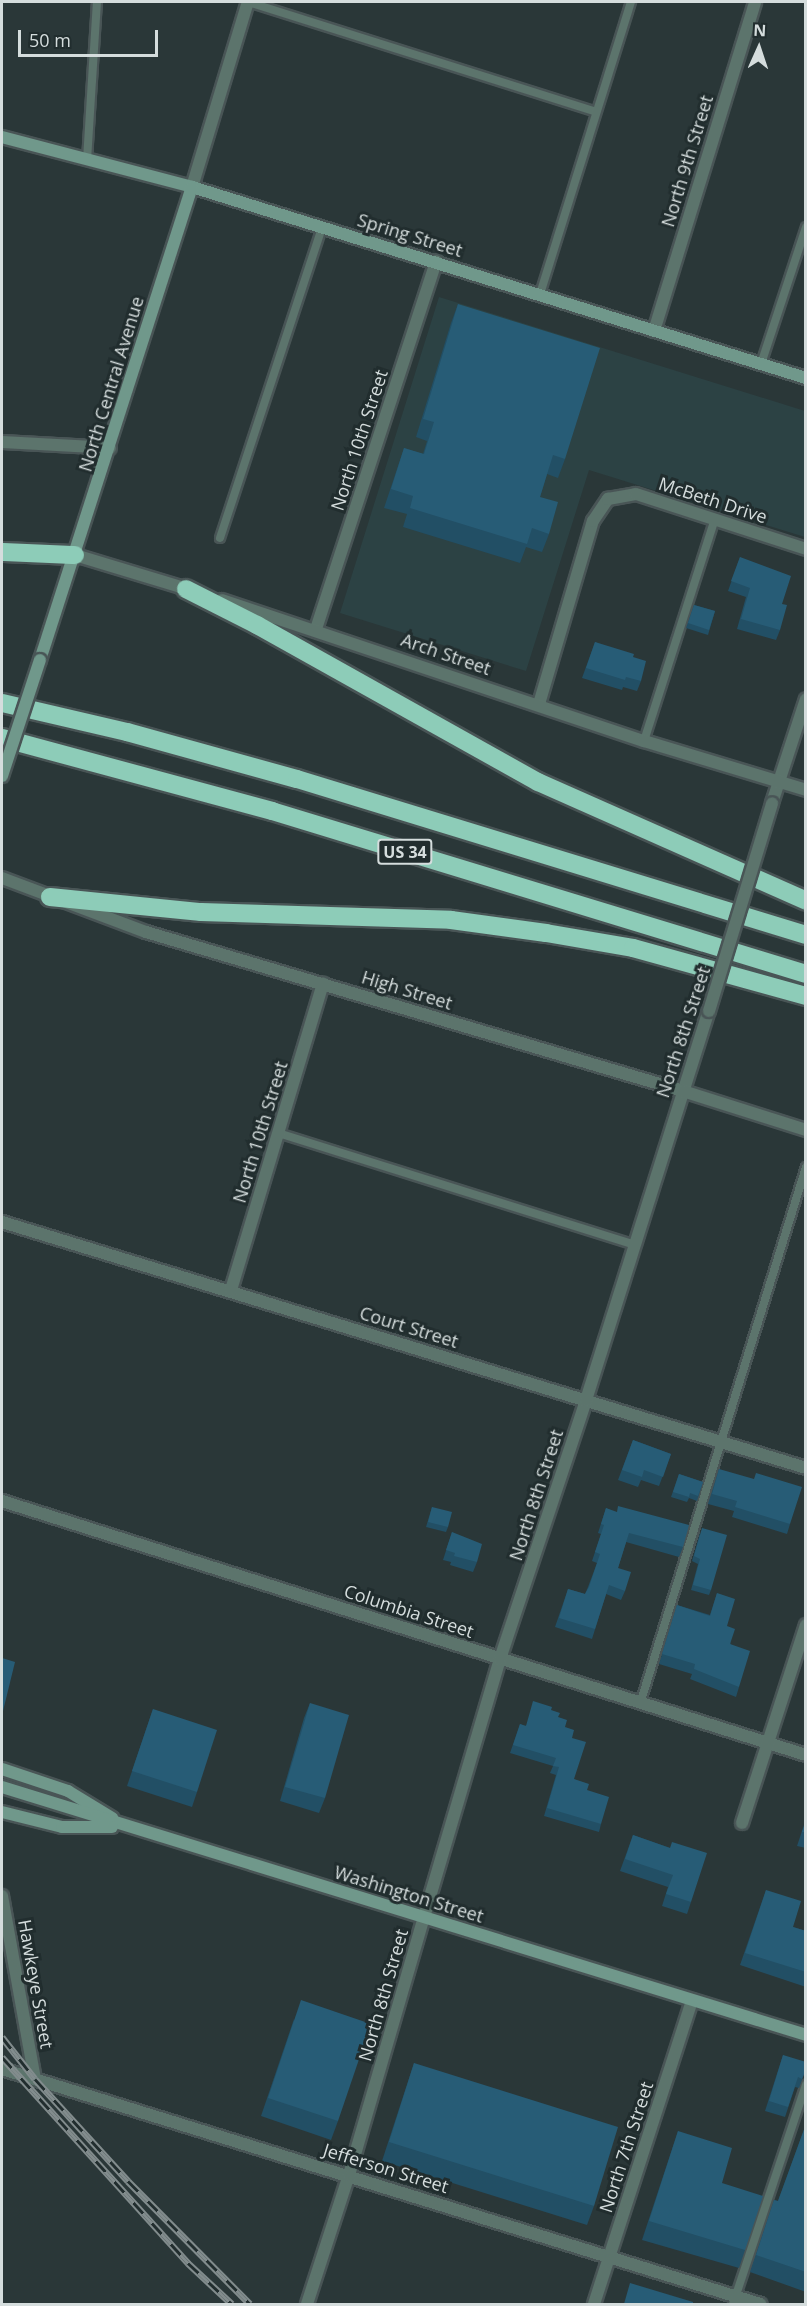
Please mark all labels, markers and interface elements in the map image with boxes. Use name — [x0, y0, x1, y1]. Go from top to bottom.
scale bar — [21, 18, 160, 56]
north arrow — [729, 18, 789, 78]
text: N — [753, 19, 767, 41]
text: 50 m — [29, 28, 71, 52]
street label: North 9th Street — [657, 93, 717, 229]
street label: Spring Street — [355, 209, 465, 261]
street label: North Central Avenue — [74, 294, 148, 474]
street label: North 10th Street — [326, 367, 392, 513]
street label: McBeth Drive — [656, 472, 770, 528]
street label: Arch Street — [398, 629, 494, 679]
road number: US 34 — [376, 839, 434, 865]
street label: North 8th Street — [652, 964, 714, 1100]
street label: High Street — [359, 966, 455, 1014]
street label: North 10th Street — [228, 1059, 292, 1205]
street label: Court Street — [357, 1302, 461, 1352]
street label: North 8th Street — [505, 1427, 567, 1563]
street label: Columbia Street — [342, 1580, 476, 1642]
street label: Washington Street — [332, 1861, 486, 1927]
street label: Hawkeye Street — [14, 1918, 58, 2050]
street label: North 8th Street — [354, 1926, 412, 2064]
street label: North 7th Street — [595, 2079, 657, 2215]
street label: Jefferson Street — [321, 2139, 451, 2197]

